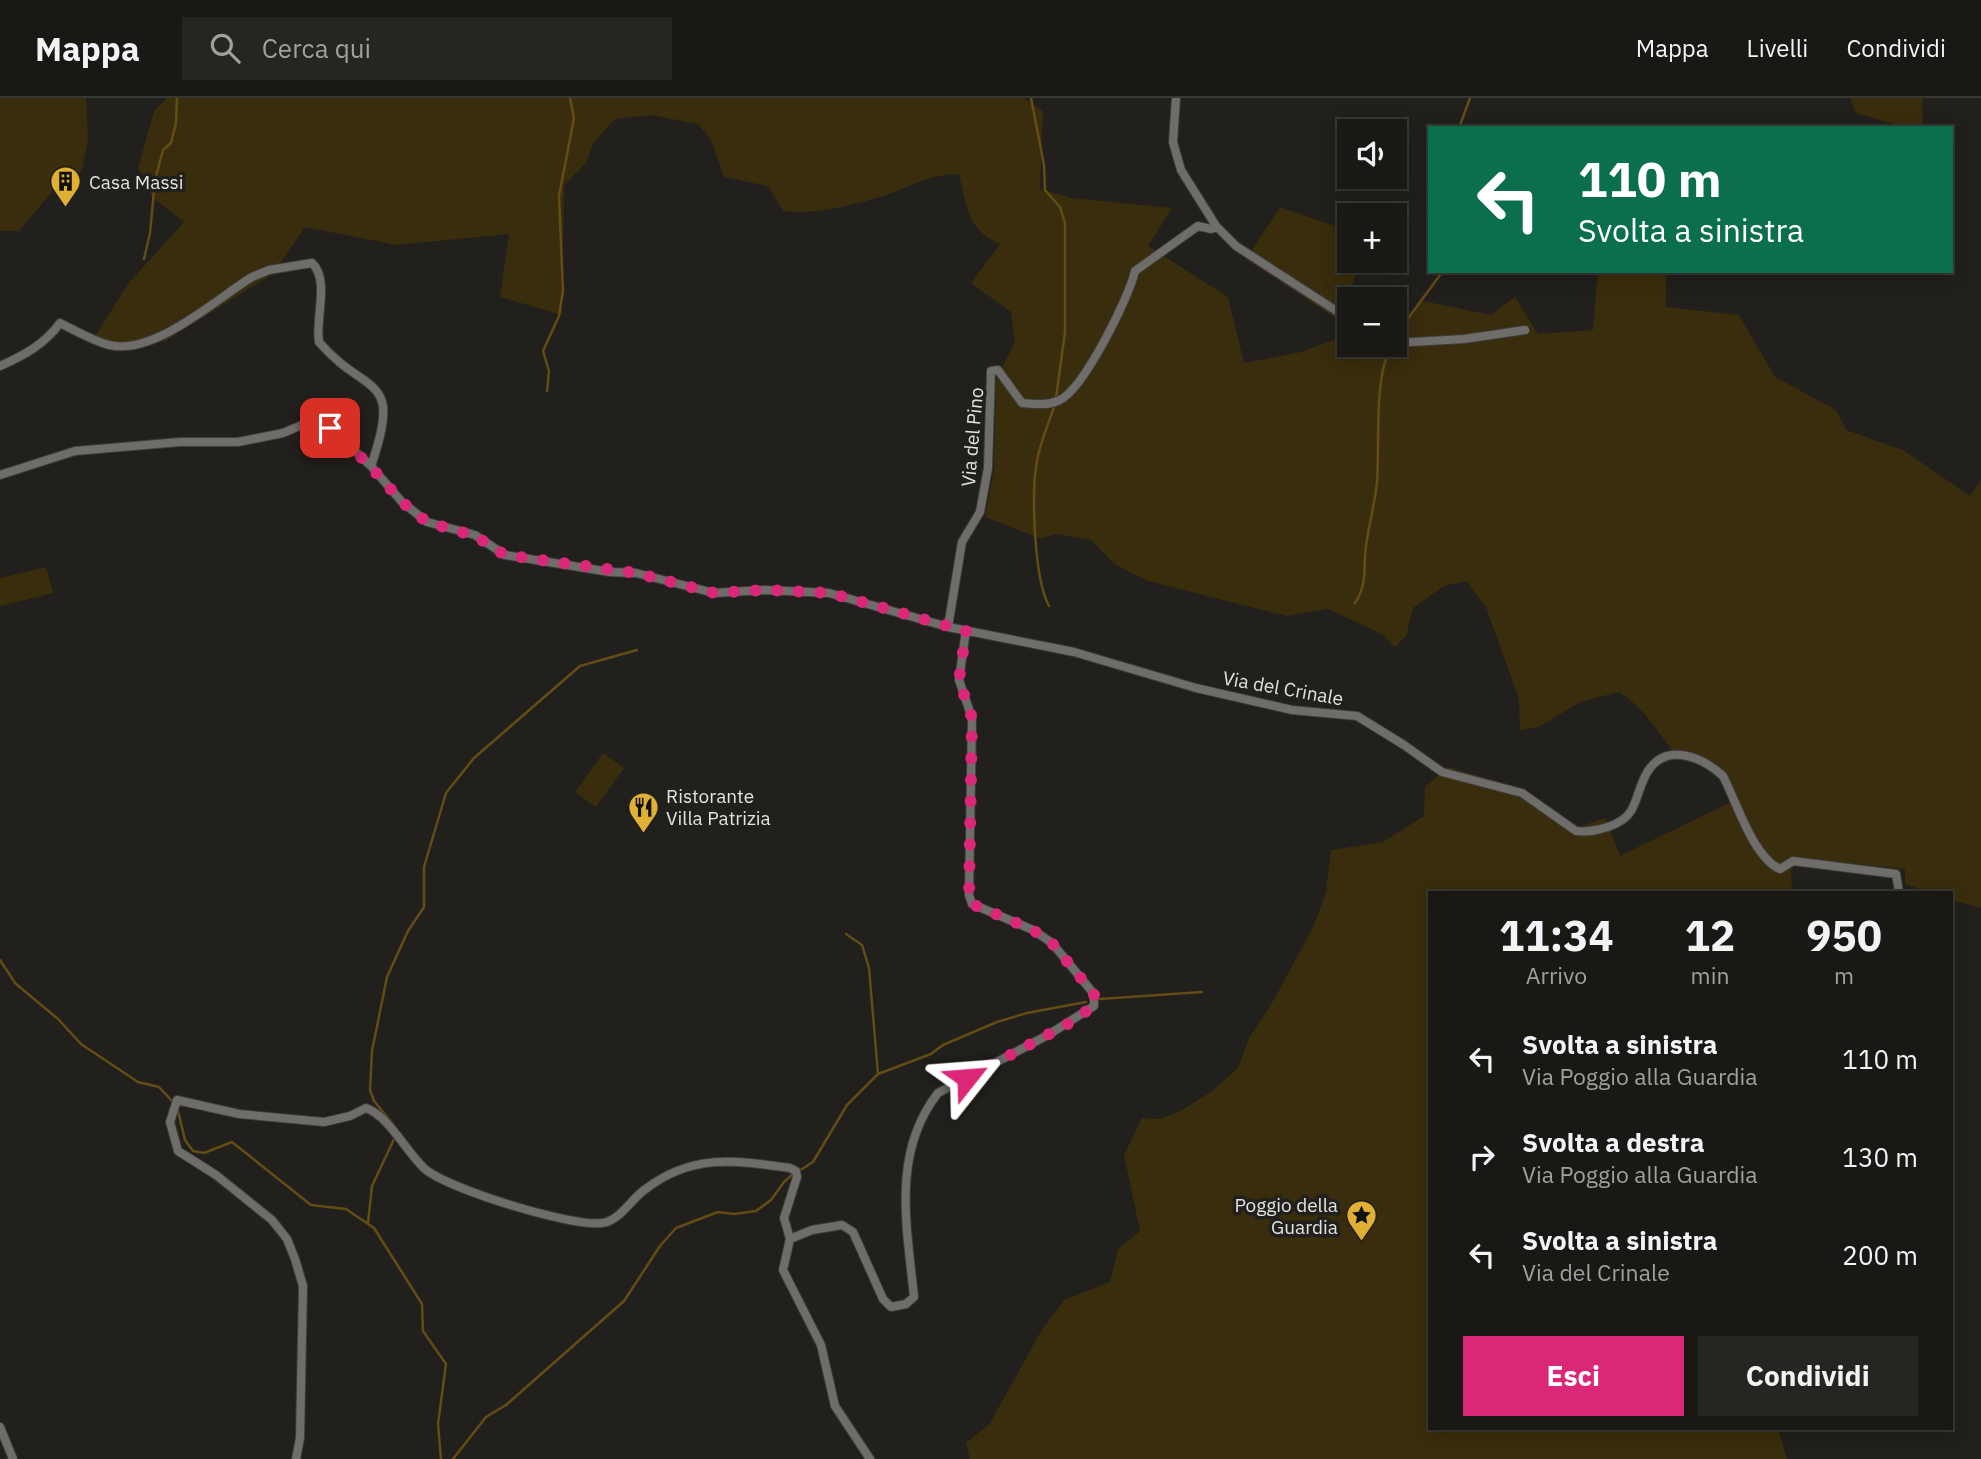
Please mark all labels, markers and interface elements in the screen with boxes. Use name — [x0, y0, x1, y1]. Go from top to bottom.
search box — [182, 17, 672, 80]
text: Mappa — [35, 27, 140, 70]
icon: search — [206, 29, 244, 67]
text: Cerca qui — [262, 31, 371, 65]
text: Mappa — [1636, 32, 1709, 64]
text: Livelli — [1747, 32, 1808, 64]
text: Condividi — [1846, 32, 1946, 64]
map controls — [1337, 119, 1407, 357]
button: sound — [1337, 119, 1407, 189]
text: 110 m — [1578, 147, 1722, 210]
icon: left — [1463, 154, 1554, 245]
building icon: Casa Massi — [49, 165, 83, 209]
place label: Casa Massi — [89, 170, 184, 194]
button: + — [1337, 203, 1407, 273]
text: Svolta a sinistra — [1578, 209, 1804, 251]
button: − — [1337, 287, 1407, 357]
street label: Via del Pino — [956, 386, 988, 488]
pin — [300, 398, 360, 458]
icon: arrive — [311, 409, 349, 447]
street label: Via del Crinale — [1221, 666, 1345, 710]
place label: Ristorante Villa Patrizia — [666, 784, 771, 830]
restaurant icon: Ristorante Villa Patrizia — [626, 790, 660, 834]
text: 11:34 — [1499, 908, 1614, 963]
text: 12 — [1685, 908, 1735, 963]
text: 950 — [1806, 908, 1882, 963]
text: Arrivo — [1526, 960, 1587, 990]
text: min — [1691, 960, 1729, 990]
text: m — [1834, 960, 1854, 990]
text: Svolta a sinistra — [1522, 1027, 1718, 1061]
icon: left — [1463, 1040, 1501, 1078]
position arrow — [930, 1041, 1004, 1115]
text: 110 m — [1842, 1042, 1918, 1076]
text: Via Poggio alla Guardia — [1522, 1061, 1758, 1091]
text: Svolta a destra — [1522, 1125, 1704, 1159]
icon: right — [1463, 1138, 1501, 1176]
text: 130 m — [1842, 1140, 1918, 1174]
text: Via Poggio alla Guardia — [1522, 1159, 1758, 1189]
place label: Poggio della Guardia — [1234, 1193, 1338, 1239]
place icon: Poggio della Guardia — [1344, 1199, 1378, 1243]
text: Svolta a sinistra — [1522, 1223, 1718, 1257]
icon: left — [1463, 1236, 1501, 1274]
text: 200 m — [1842, 1238, 1918, 1272]
text: Via del Crinale — [1522, 1257, 1670, 1287]
button: Esci — [1463, 1336, 1684, 1416]
button: Condividi — [1698, 1336, 1918, 1416]

